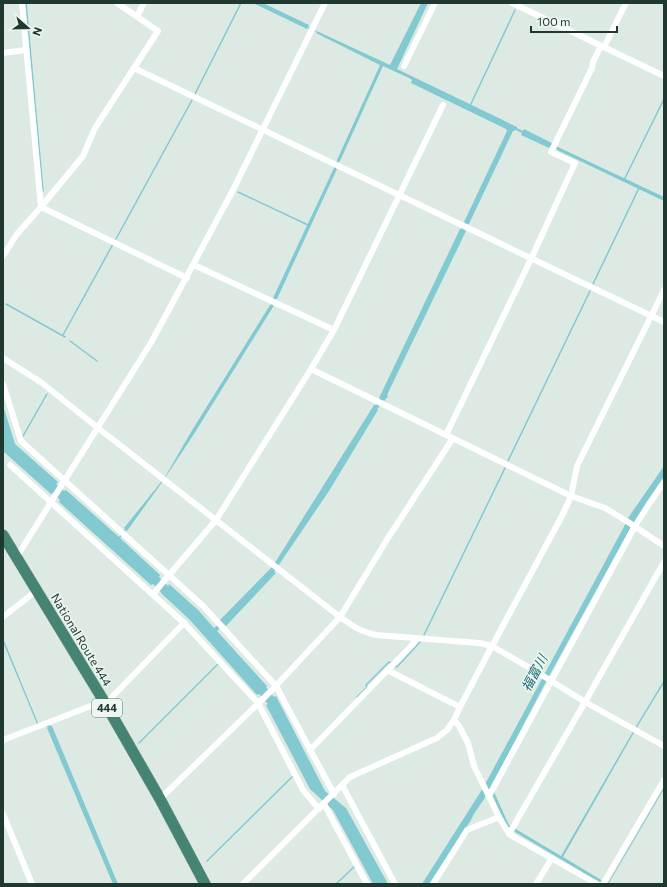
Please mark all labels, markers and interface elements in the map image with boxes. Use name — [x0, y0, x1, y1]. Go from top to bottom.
north arrow — [8, 8, 48, 48]
scale bar — [531, 8, 617, 34]
text: 100 m — [537, 14, 571, 28]
text: N — [30, 25, 45, 38]
street label: National Route 444 — [49, 591, 115, 688]
water label: 福富川 — [518, 650, 551, 694]
road number: 444 — [92, 699, 122, 717]

